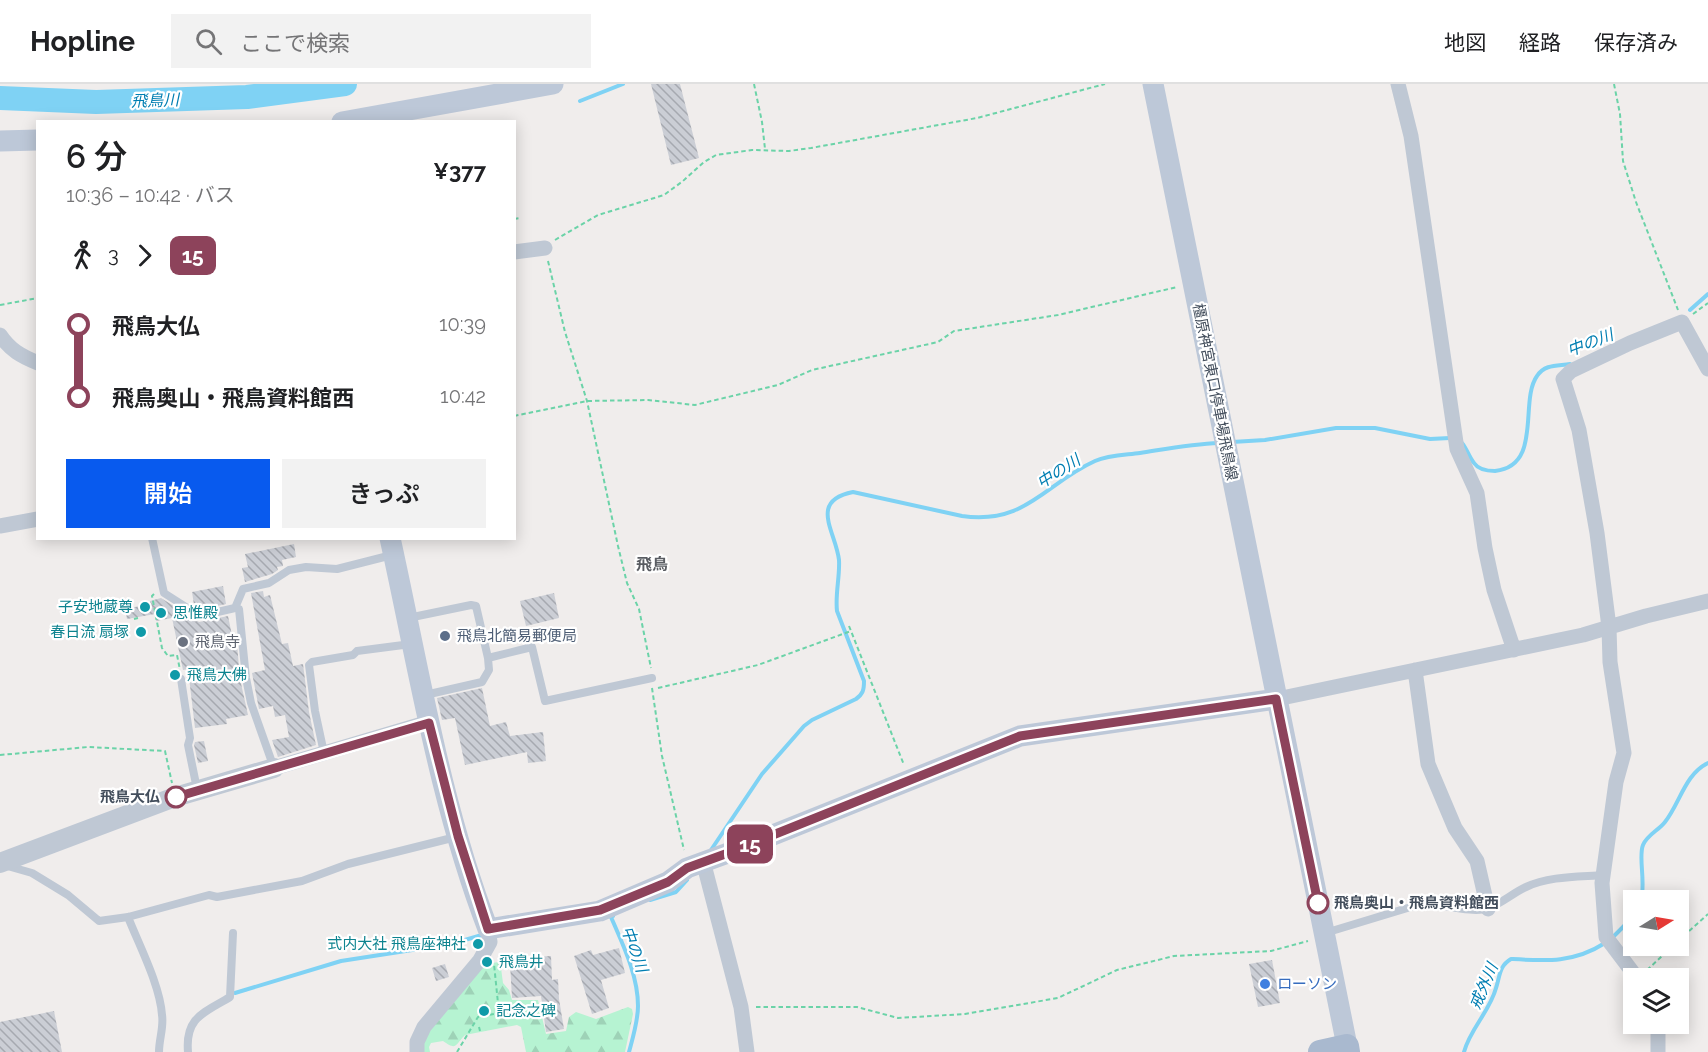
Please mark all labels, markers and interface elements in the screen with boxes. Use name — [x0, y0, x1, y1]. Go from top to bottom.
search box — [171, 14, 591, 68]
text: Hopline — [30, 25, 135, 58]
icon: search — [192, 25, 225, 58]
text: ここで検索 — [240, 30, 350, 56]
text: 地図 — [1444, 30, 1486, 55]
text: 経路 — [1519, 30, 1561, 55]
text: 保存済み — [1594, 30, 1678, 55]
water label: 飛鳥川 — [131, 90, 181, 111]
text: 6 分 — [66, 137, 127, 176]
text: ¥377 — [433, 158, 486, 184]
text: 10:36 – 10:42 · バス — [66, 183, 235, 207]
icon: walk — [66, 239, 99, 272]
icon: forward — [128, 239, 161, 272]
text: 3 — [108, 243, 119, 267]
text: 15 — [182, 243, 204, 268]
street label: 橿原神宮東口停車場飛鳥線 — [1189, 302, 1241, 482]
text: 10:39 — [439, 312, 486, 336]
text: 飛鳥大仏 — [112, 313, 200, 339]
water label: 中の川 — [1564, 324, 1618, 360]
text: 10:42 — [440, 384, 486, 408]
text: 飛鳥奥山・飛鳥資料館西 — [112, 385, 354, 411]
water label: 中の川 — [1033, 449, 1085, 492]
button: 開始 — [66, 459, 270, 528]
button: きっぷ — [282, 459, 486, 528]
district label: 飛鳥 — [636, 555, 668, 574]
place label: 子安地蔵尊 — [58, 598, 133, 616]
marker: 子安地蔵尊 — [138, 600, 152, 614]
place label: 思惟殿 — [173, 604, 218, 622]
marker: 思惟殿 — [154, 606, 168, 620]
place label: 春日流 扇塚 — [50, 623, 129, 641]
marker: 春日流 扇塚 — [134, 625, 148, 639]
place label: 飛鳥北簡易郵便局 — [457, 627, 577, 645]
marker: 飛鳥北簡易郵便局 — [438, 629, 452, 643]
place label: 飛鳥寺 — [195, 633, 240, 651]
marker: 飛鳥寺 — [176, 635, 190, 649]
place label: 飛鳥大佛 — [187, 666, 247, 684]
marker: 飛鳥大佛 — [168, 668, 182, 682]
marker: 飛鳥大仏 — [165, 786, 187, 808]
place label: 飛鳥大仏 — [100, 788, 160, 806]
line badge: 15 — [723, 824, 777, 864]
text: 15 — [739, 832, 761, 857]
north arrow — [1623, 890, 1689, 956]
map controls — [1623, 890, 1689, 1034]
marker: 飛鳥奥山・飛鳥資料館西 — [1307, 892, 1329, 914]
place label: 飛鳥奥山・飛鳥資料館西 — [1334, 894, 1499, 912]
water label: 中の川 — [617, 923, 652, 977]
place label: 式内大社 飛鳥座神社 — [327, 935, 466, 953]
marker: 式内大社 飛鳥座神社 — [471, 937, 485, 951]
place label: 飛鳥井 — [499, 953, 544, 971]
marker: 飛鳥井 — [480, 955, 494, 969]
water label: 戒外川 — [1465, 959, 1502, 1012]
button: layers — [1623, 968, 1689, 1034]
place label: ローソン — [1277, 975, 1337, 993]
marker: ローソン — [1258, 977, 1272, 991]
place label: 記念之碑 — [496, 1002, 556, 1020]
marker: 記念之碑 — [477, 1004, 491, 1018]

